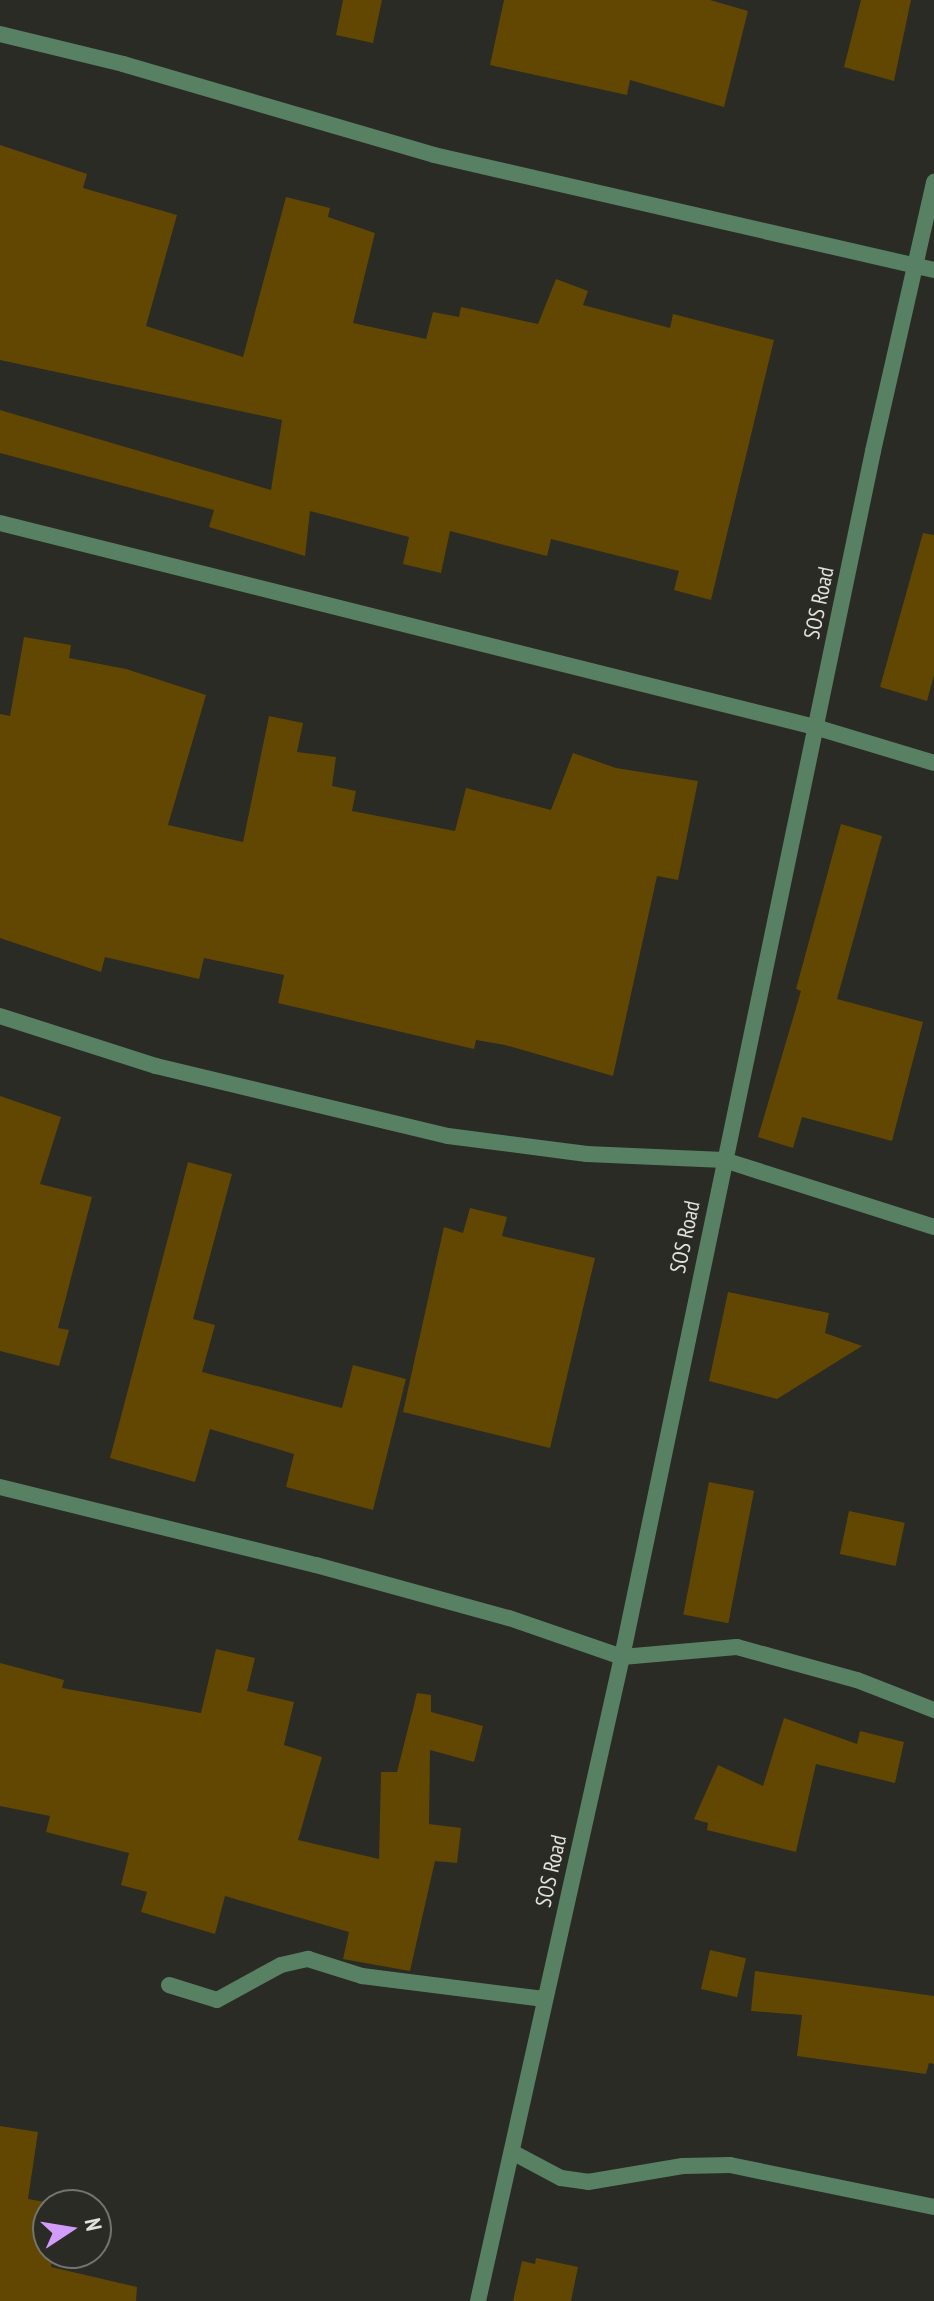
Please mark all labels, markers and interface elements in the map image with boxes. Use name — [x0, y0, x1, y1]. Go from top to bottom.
street label: SOS Road — [798, 565, 840, 641]
street label: SOS Road — [664, 1199, 706, 1275]
street label: SOS Road — [530, 1832, 572, 1910]
north arrow — [32, 2189, 112, 2269]
text: N — [79, 2216, 108, 2233]

